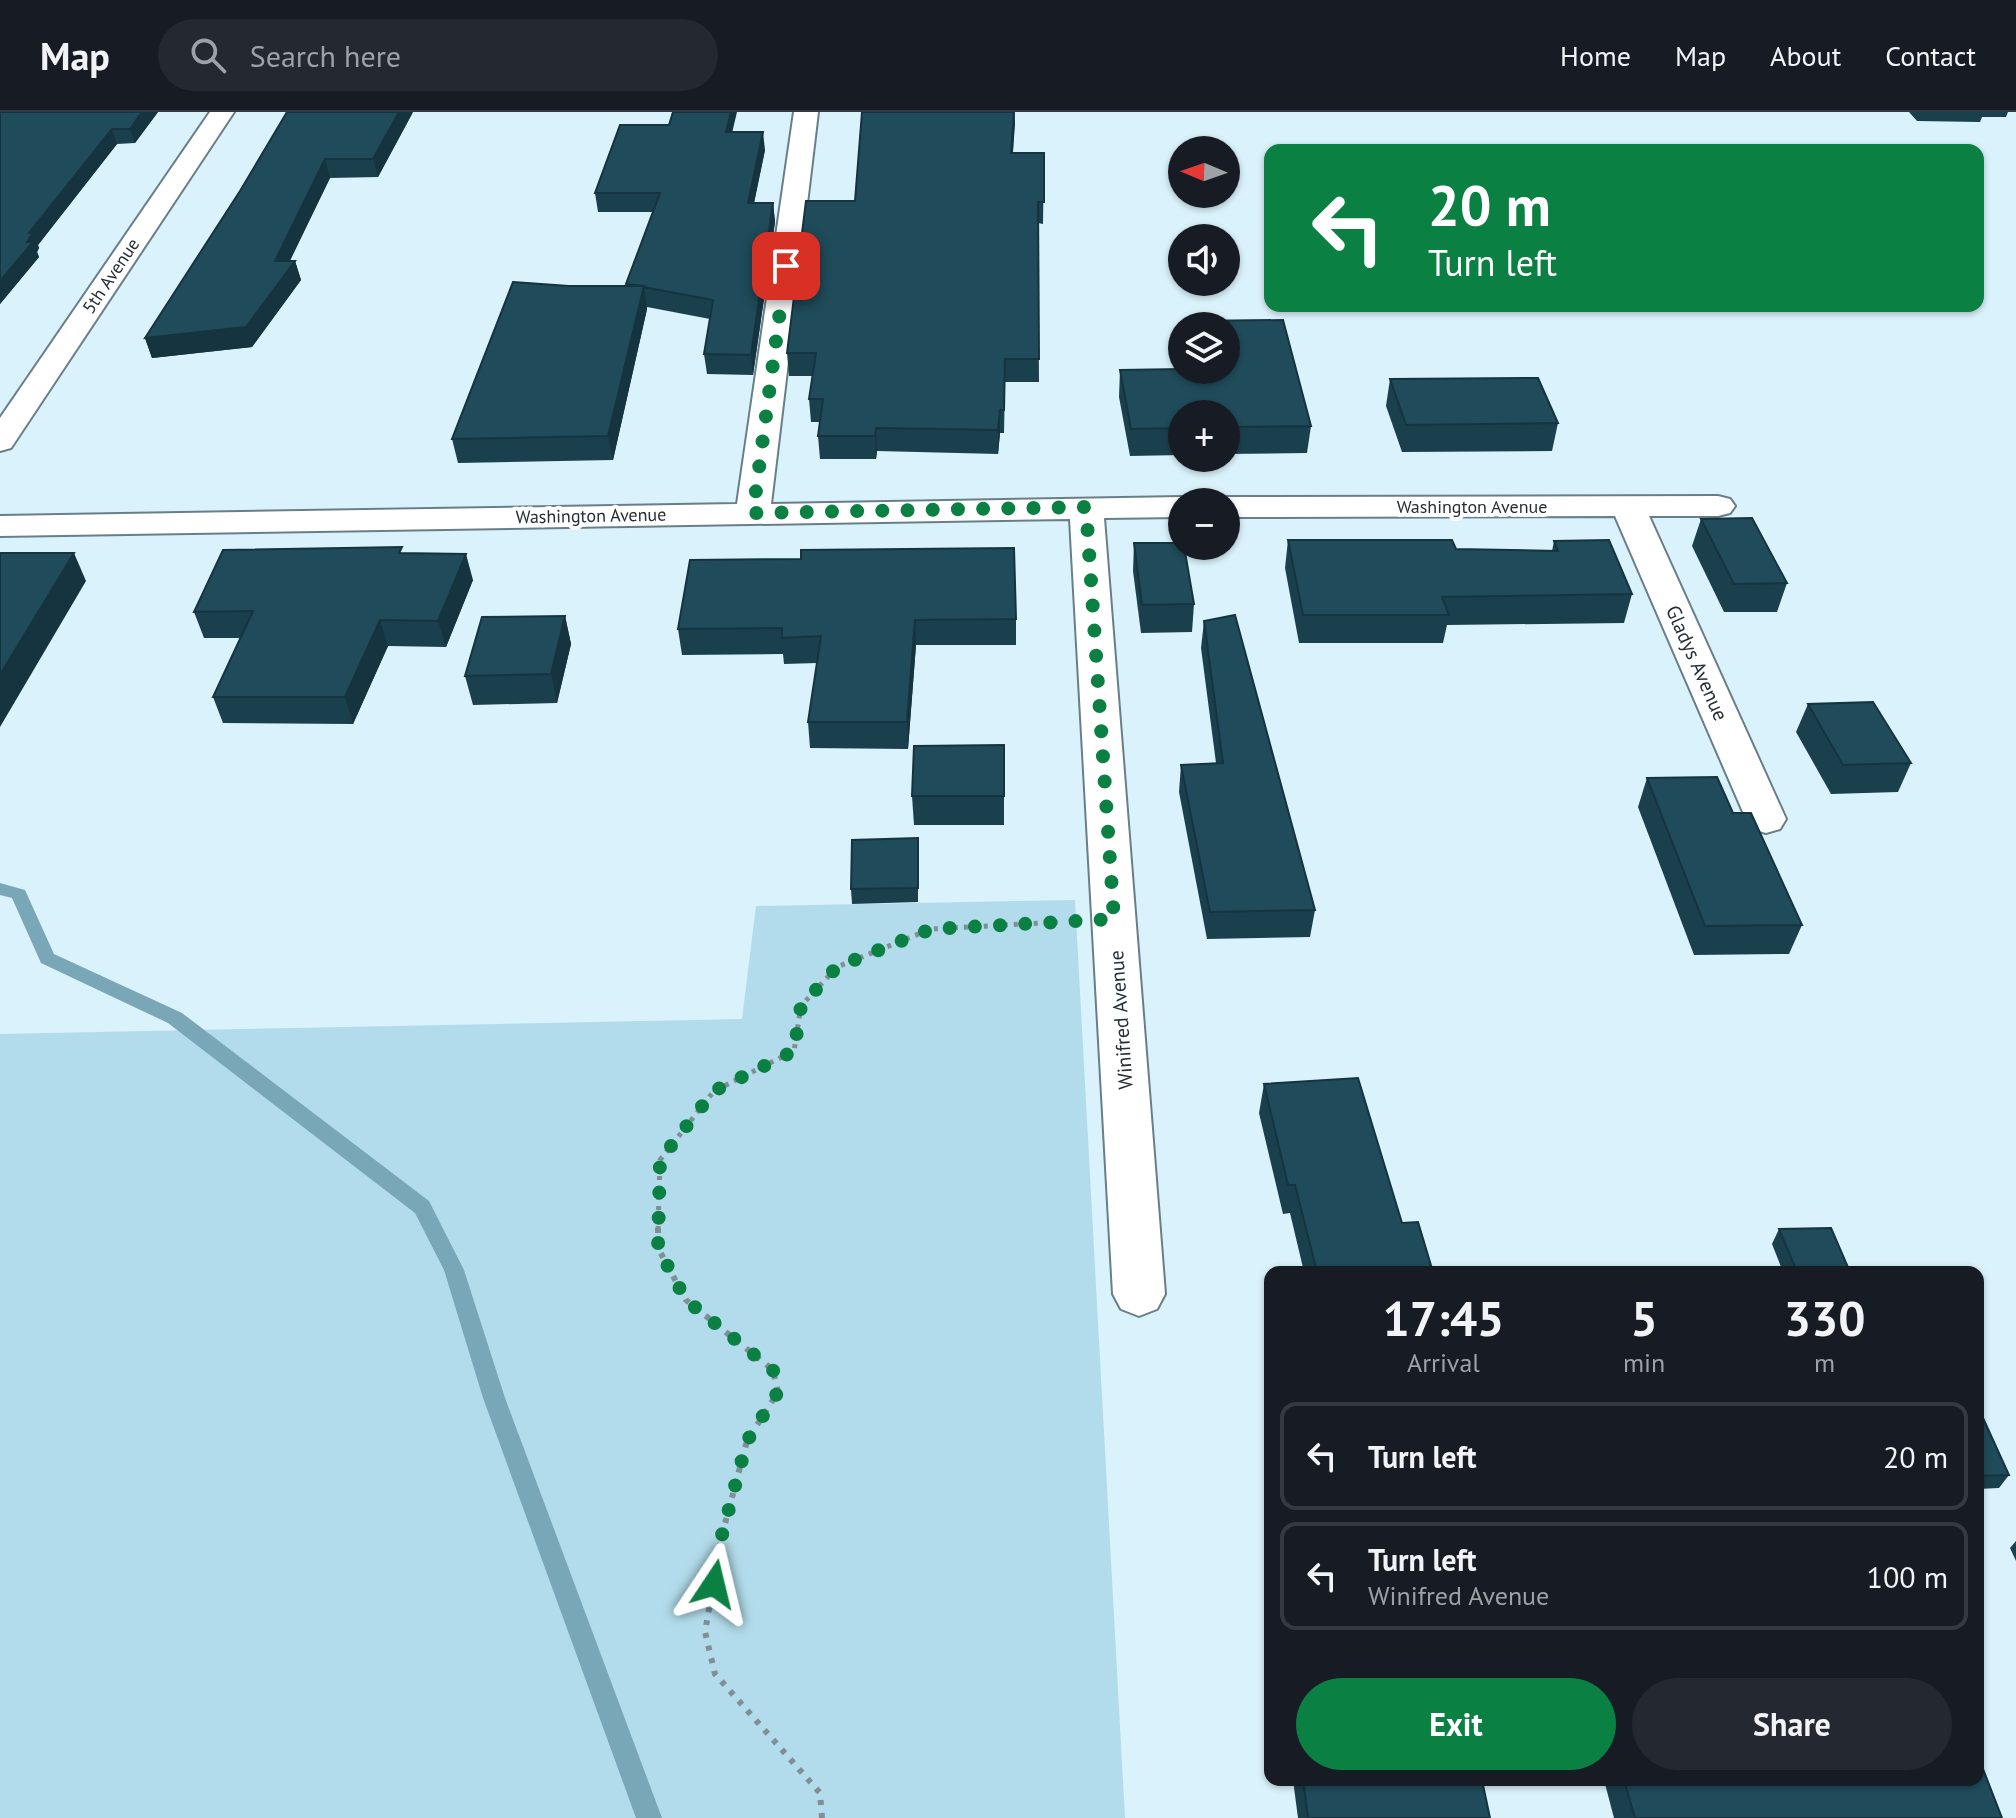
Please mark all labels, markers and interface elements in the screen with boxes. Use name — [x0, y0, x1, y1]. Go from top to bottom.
search box — [158, 19, 718, 91]
text: Map — [40, 31, 110, 80]
icon: search — [186, 33, 230, 77]
text: Search here — [250, 36, 401, 75]
text: Home — [1560, 37, 1631, 74]
text: Map — [1675, 37, 1726, 74]
text: About — [1770, 37, 1841, 74]
text: Contact — [1885, 37, 1976, 74]
north arrow — [1168, 136, 1240, 208]
map controls — [1168, 136, 1240, 560]
text: 20 m — [1428, 169, 1551, 241]
icon: left — [1296, 176, 1400, 280]
button: sound — [1168, 224, 1240, 296]
pin — [752, 232, 820, 300]
street label: 5th Avenue — [77, 234, 144, 318]
text: Turn left — [1428, 239, 1557, 286]
icon: arrive — [764, 244, 808, 288]
button: layers — [1168, 312, 1240, 384]
button: + — [1168, 400, 1240, 472]
button: − — [1168, 488, 1240, 560]
street label: Washington Avenue — [1397, 495, 1547, 518]
street label: Washington Avenue — [515, 503, 667, 528]
street label: Gladys Avenue — [1660, 601, 1734, 725]
street label: Winifred Avenue — [1103, 950, 1139, 1090]
text: 17:45 — [1383, 1287, 1504, 1349]
text: 5 — [1630, 1287, 1658, 1349]
text: 330 — [1784, 1287, 1865, 1349]
text: Arrival — [1407, 1346, 1480, 1379]
text: min — [1623, 1346, 1665, 1379]
text: m — [1814, 1346, 1835, 1379]
icon: left — [1300, 1434, 1344, 1478]
text: Turn left — [1368, 1437, 1476, 1476]
text: 20 m — [1883, 1437, 1948, 1476]
text: Turn left — [1368, 1540, 1476, 1579]
position arrow — [672, 1542, 756, 1626]
icon: left — [1300, 1554, 1344, 1598]
text: 100 m — [1867, 1557, 1948, 1596]
text: Winifred Avenue — [1368, 1579, 1549, 1612]
button: Exit — [1296, 1678, 1616, 1770]
button: Share — [1632, 1678, 1952, 1770]

